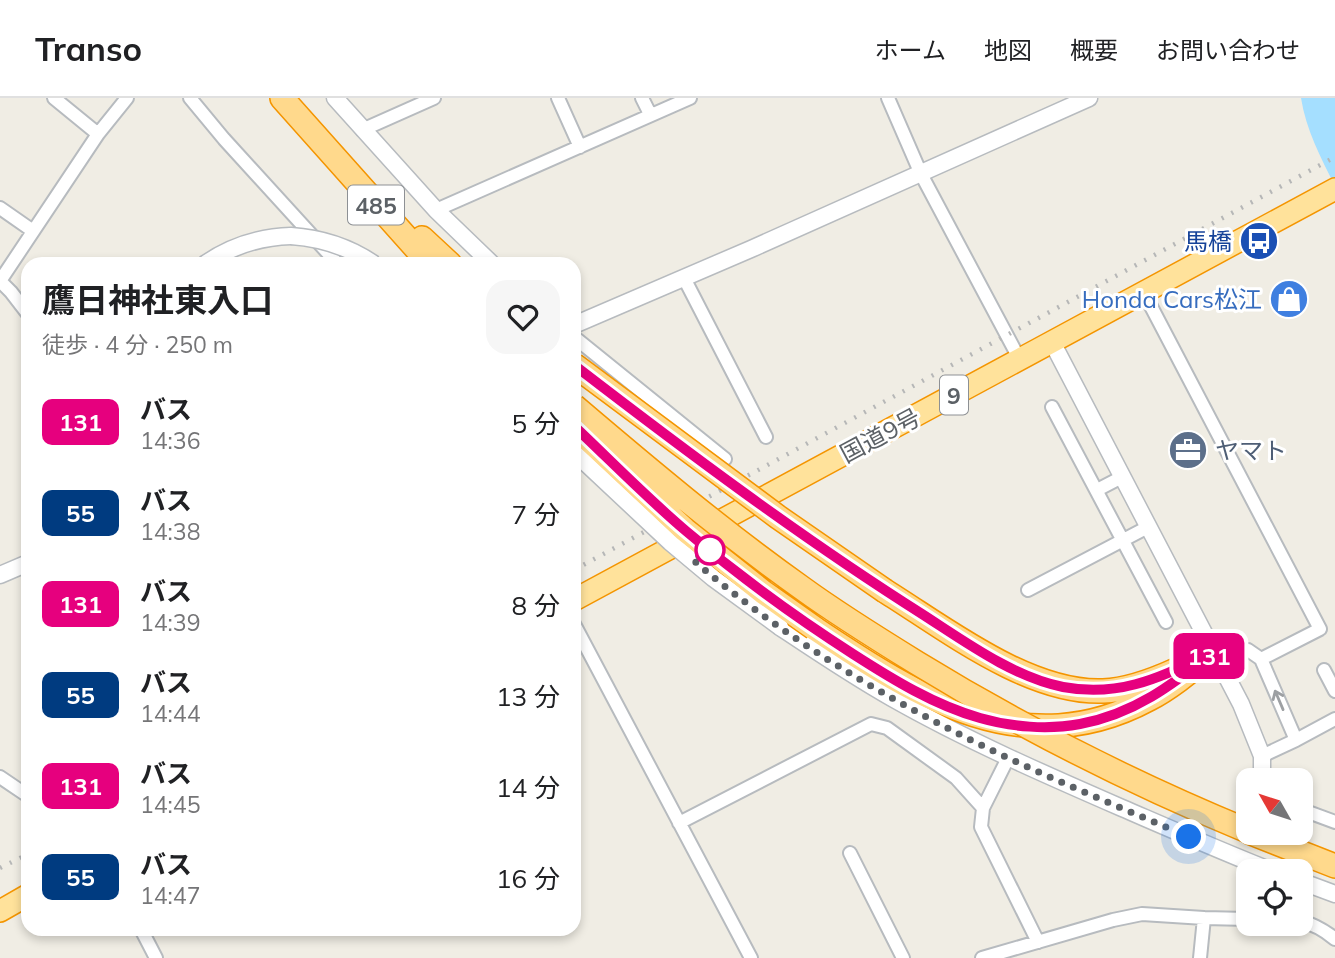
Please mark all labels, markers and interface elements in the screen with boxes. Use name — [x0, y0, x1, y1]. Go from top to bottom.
text: Transo — [35, 28, 142, 69]
text: ホーム — [875, 35, 946, 65]
text: 地図 — [984, 35, 1032, 65]
text: 概要 — [1070, 35, 1118, 65]
text: お問い合わせ — [1156, 35, 1300, 65]
road number: 485 — [348, 186, 404, 225]
bus stop icon: 馬橋 — [1238, 220, 1280, 262]
place label: 馬橋 — [1184, 226, 1232, 256]
shop icon: Honda Cars松江 — [1268, 278, 1310, 320]
text: 鷹日神社東入口 — [42, 279, 273, 320]
button: heart — [486, 280, 560, 354]
place label: Honda Cars松江 — [1082, 284, 1262, 314]
text: 徒歩 · 4 分 · 250 m — [42, 330, 233, 359]
road number: 9 — [940, 376, 968, 414]
text: バス — [140, 393, 192, 426]
street label: 国道9号 — [835, 401, 925, 469]
text: 131 — [59, 407, 102, 437]
text: 5 分 — [512, 407, 560, 440]
text: 14:36 — [140, 426, 200, 455]
office icon: ヤマト — [1167, 429, 1209, 471]
place label: ヤマト — [1215, 435, 1287, 465]
text: バス — [140, 484, 192, 517]
text: 55 — [66, 498, 95, 528]
text: 7 分 — [512, 498, 560, 531]
text: 14:38 — [140, 517, 200, 546]
unlabelled marker — [695, 535, 725, 565]
text: バス — [140, 575, 192, 608]
text: 131 — [59, 589, 102, 619]
text: 8 分 — [512, 589, 560, 622]
text: 14:39 — [140, 608, 200, 637]
line badge: 131 — [1169, 633, 1249, 679]
text: 131 — [1187, 641, 1231, 671]
text: バス — [140, 666, 192, 699]
text: 55 — [66, 680, 95, 710]
text: 13 分 — [496, 680, 560, 713]
one-way arrow — [1272, 689, 1285, 711]
text: 14:44 — [140, 699, 200, 728]
text: バス — [140, 757, 192, 790]
north arrow — [1236, 768, 1312, 845]
map controls — [1236, 768, 1313, 936]
text: 131 — [59, 771, 102, 801]
text: 14 分 — [496, 771, 560, 804]
text: 14:45 — [140, 790, 200, 819]
your location — [1171, 819, 1206, 854]
text: バス — [140, 848, 192, 881]
button: locate — [1236, 859, 1313, 936]
text: 55 — [66, 862, 95, 892]
text: 16 分 — [496, 862, 560, 895]
text: 14:47 — [140, 881, 200, 910]

